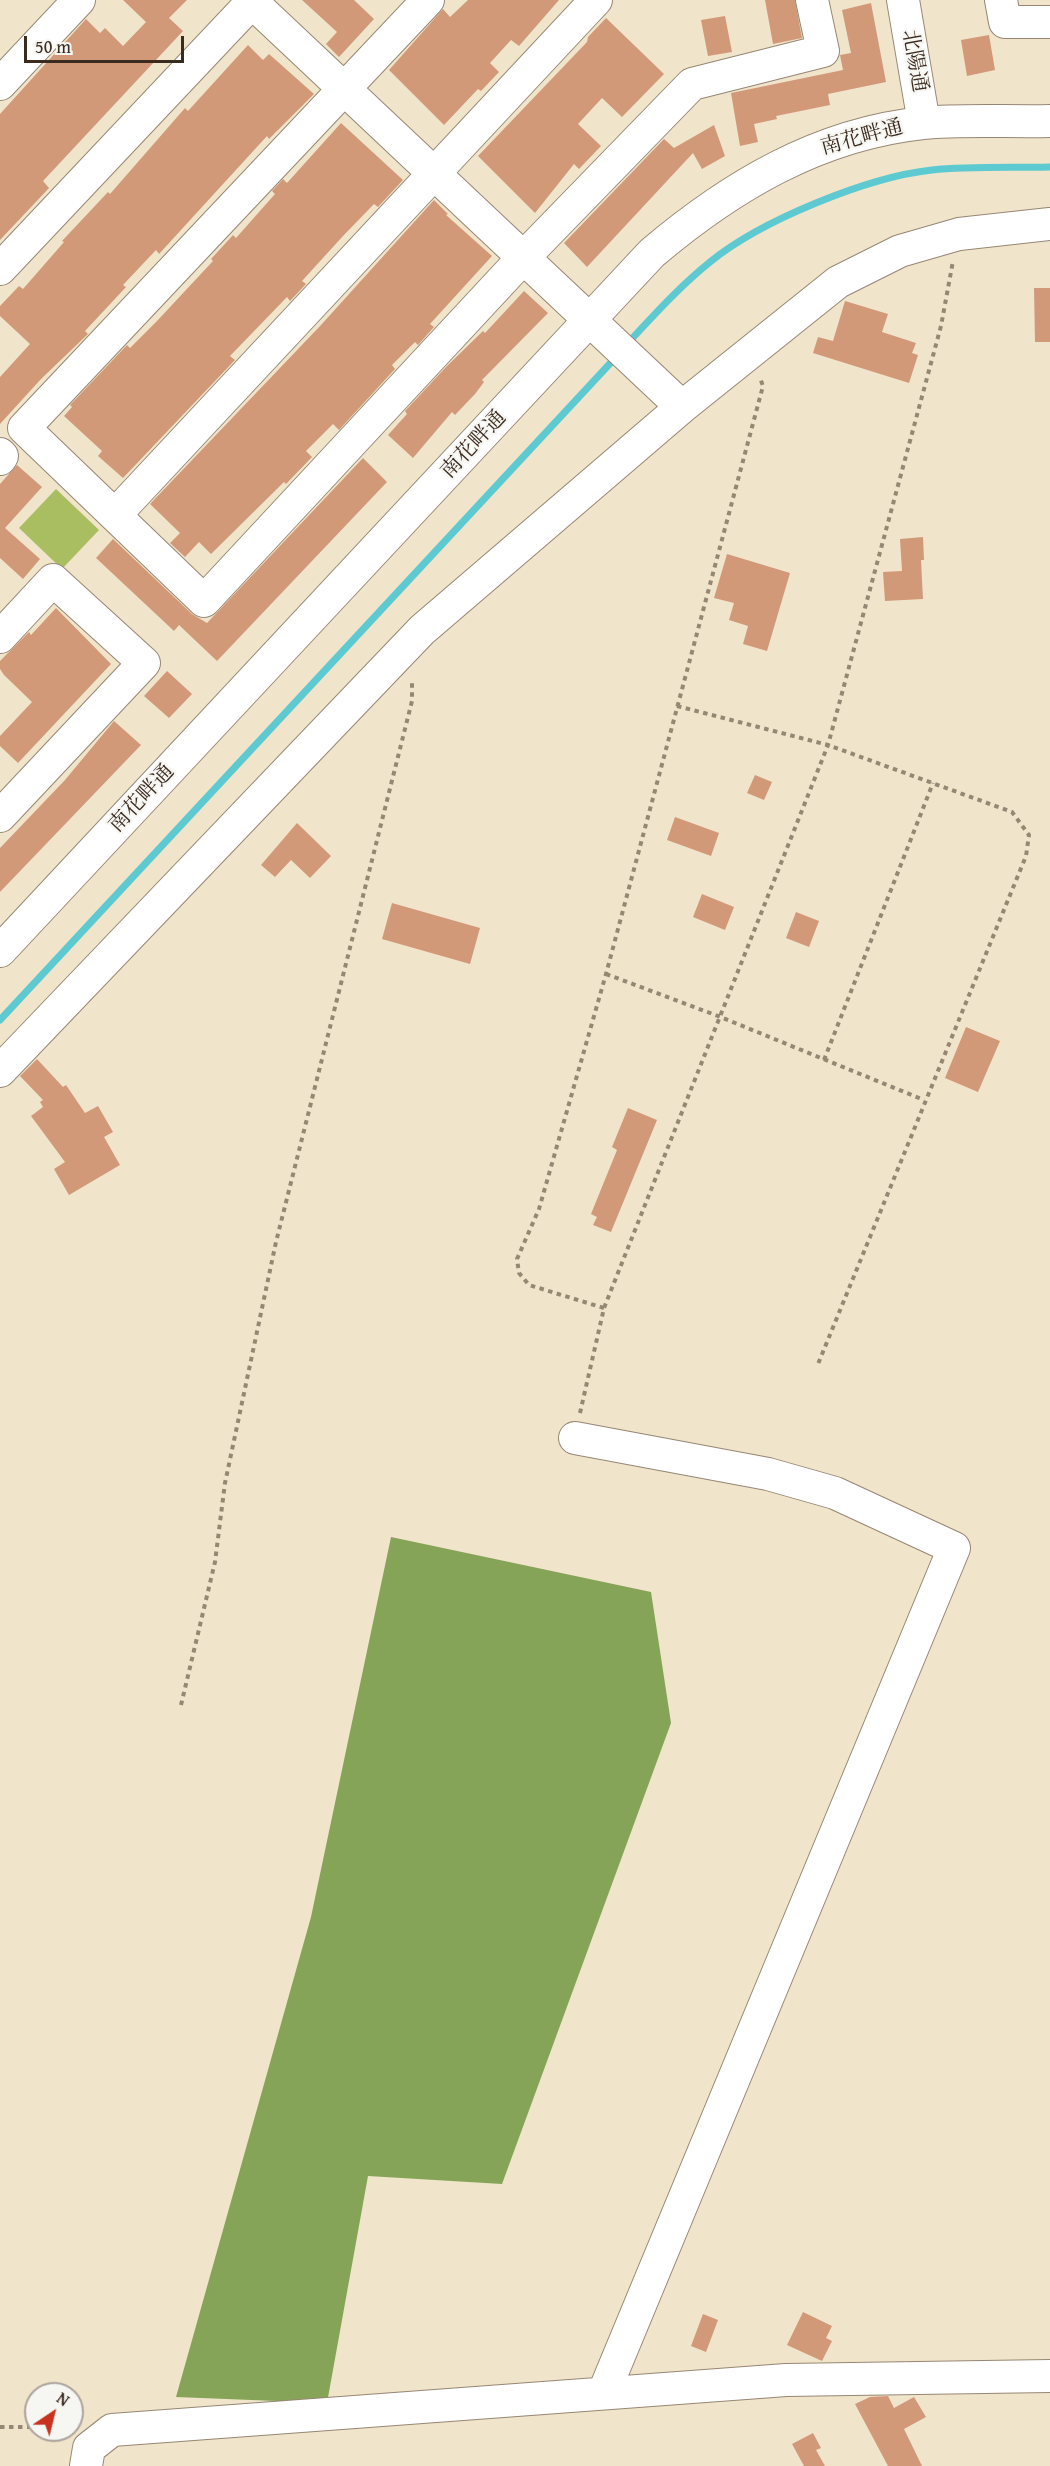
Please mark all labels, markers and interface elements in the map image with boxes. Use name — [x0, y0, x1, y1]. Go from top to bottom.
scale bar — [27, 24, 188, 62]
street label: 北陽通 — [896, 28, 932, 94]
text: 50 m — [35, 33, 71, 60]
street label: 南花畔通 — [818, 115, 906, 161]
street label: 南花畔通 — [436, 406, 512, 484]
street label: 南花畔通 — [104, 760, 180, 838]
north arrow — [24, 2382, 84, 2442]
text: N — [52, 2386, 74, 2412]

